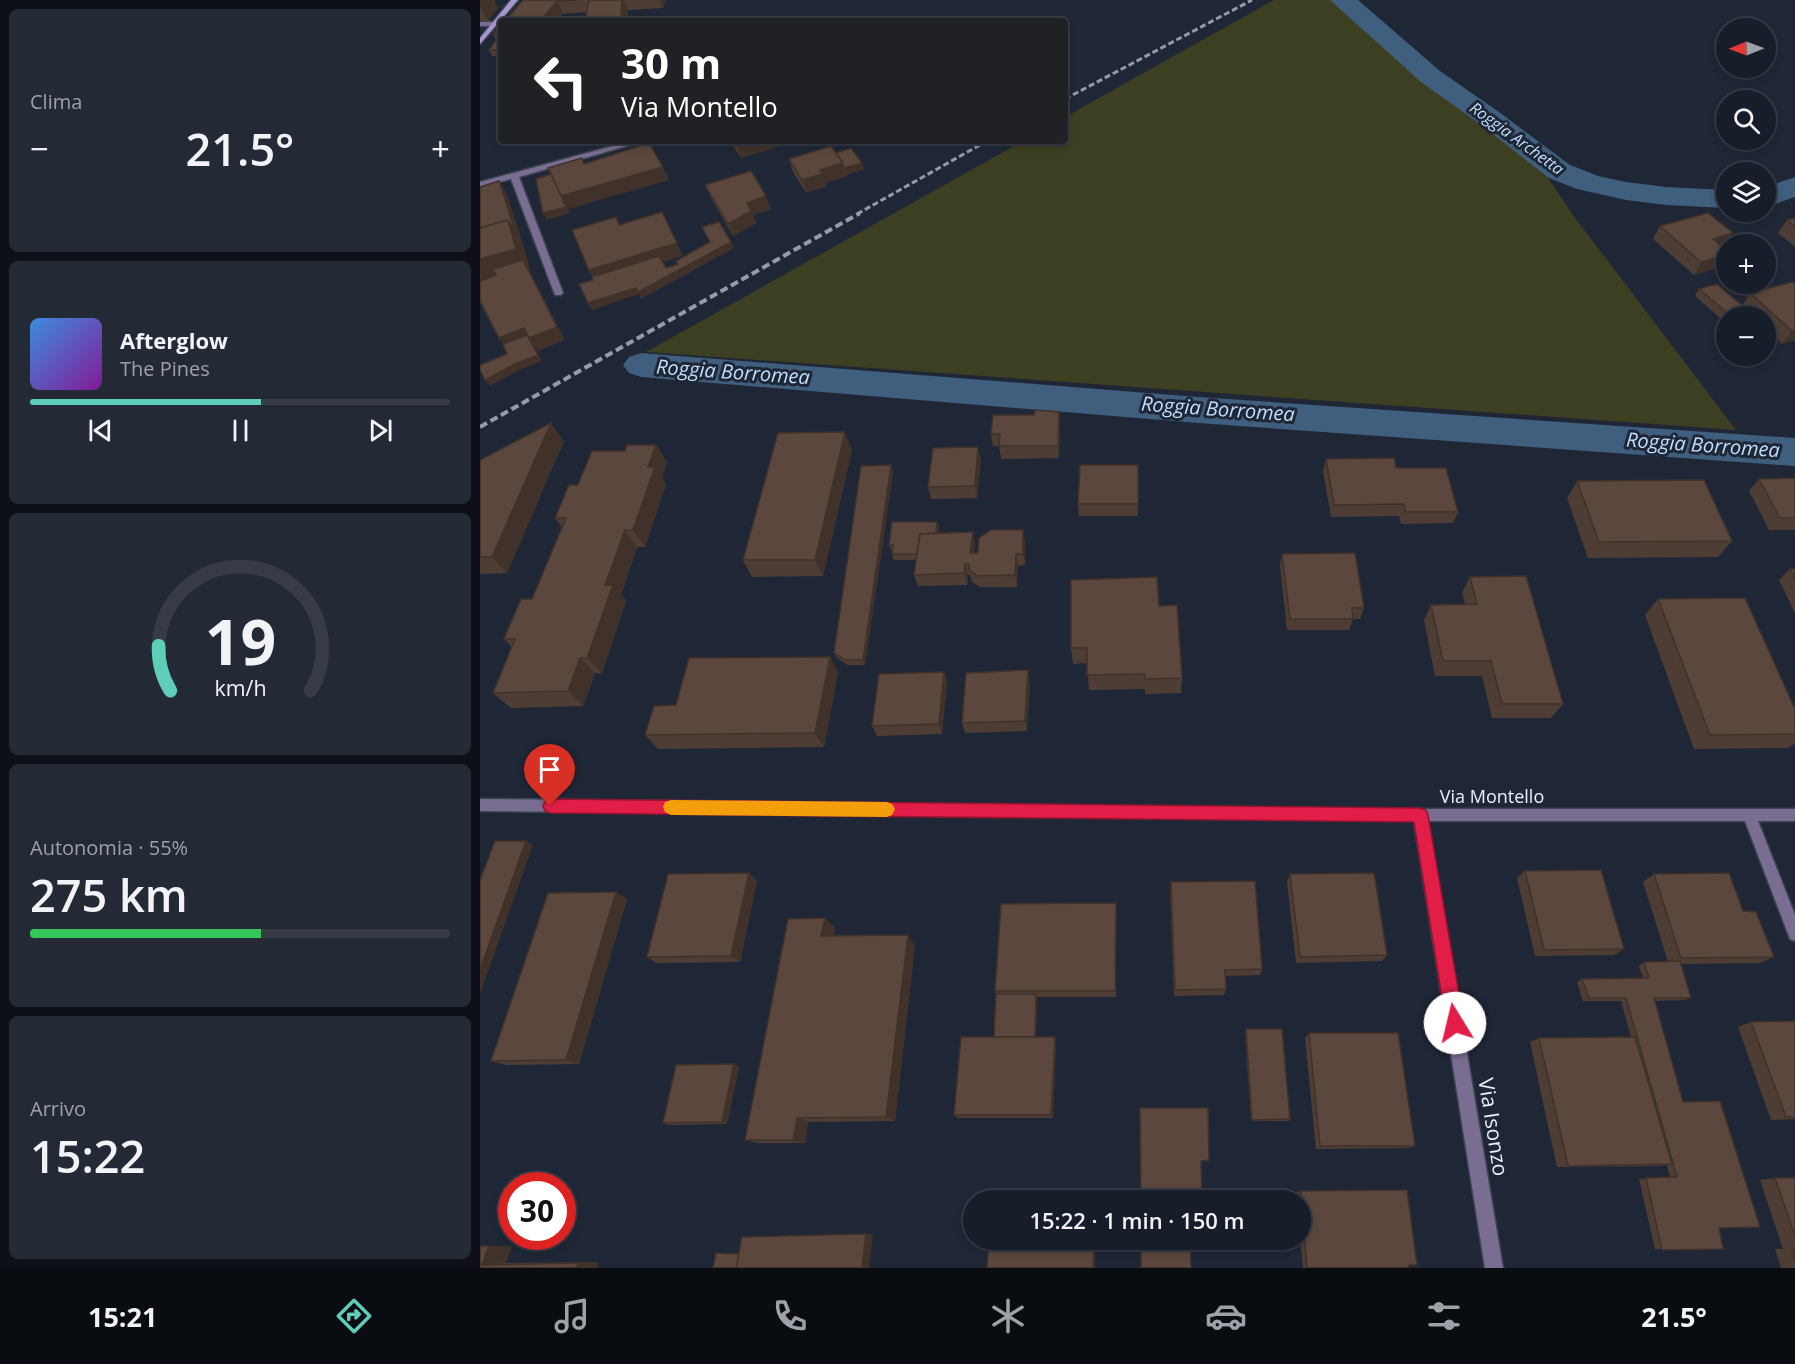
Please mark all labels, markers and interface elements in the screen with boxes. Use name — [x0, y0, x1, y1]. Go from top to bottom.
north arrow — [1716, 18, 1776, 78]
map controls — [1716, 18, 1776, 366]
text: 30 m — [621, 34, 721, 91]
icon: left — [522, 42, 600, 120]
text: Clima — [30, 88, 82, 115]
text: Via Montello — [621, 88, 778, 125]
button: search — [1716, 90, 1776, 150]
water label: Roggia Archetta — [1466, 96, 1568, 180]
text: 21.5° — [186, 118, 294, 179]
text: − — [30, 126, 49, 171]
text: + — [431, 126, 450, 171]
button: layers — [1716, 162, 1776, 222]
button: + — [1716, 234, 1776, 294]
button: − — [1716, 306, 1776, 366]
text: Afterglow — [120, 325, 228, 355]
water label: Roggia Borromea — [655, 353, 811, 390]
text: The Pines — [120, 355, 210, 382]
water label: Roggia Borromea — [1140, 390, 1296, 427]
icon: previous — [84, 414, 117, 447]
icon: pause — [224, 414, 257, 447]
icon: next — [364, 414, 397, 447]
water label: Roggia Borromea — [1625, 426, 1781, 463]
text: 19 — [204, 598, 276, 683]
text: km/h — [214, 673, 266, 702]
pin — [524, 744, 575, 806]
icon: arrive — [533, 753, 566, 786]
street label: Via Montello — [1440, 784, 1544, 808]
text: Autonomia · 55% — [30, 834, 188, 861]
text: 275 km — [30, 864, 188, 925]
position arrow — [1423, 991, 1487, 1055]
street label: Via Isonzo — [1472, 1076, 1516, 1178]
text: Arrivo — [30, 1095, 86, 1122]
text: 15:22 — [30, 1125, 145, 1186]
speed limit sign: 30 — [498, 1172, 576, 1250]
text: 15:22 · 1 min · 150 m — [1029, 1205, 1245, 1235]
icon: directions — [333, 1295, 375, 1337]
icon: music — [551, 1295, 593, 1337]
icon: phone — [769, 1295, 811, 1337]
icon: climate — [987, 1295, 1029, 1337]
icon: car — [1205, 1295, 1247, 1337]
icon: filters — [1423, 1295, 1465, 1337]
text: 15:21 — [88, 1298, 157, 1335]
text: 21.5° — [1641, 1298, 1707, 1335]

